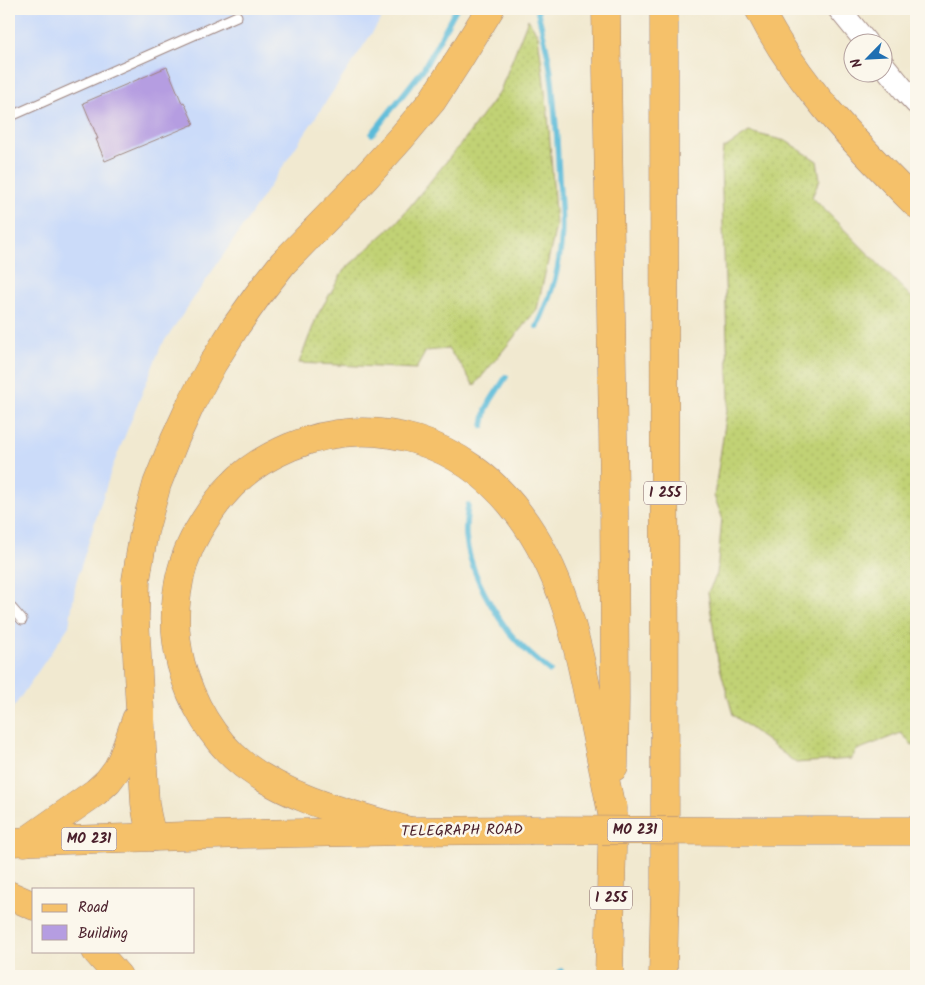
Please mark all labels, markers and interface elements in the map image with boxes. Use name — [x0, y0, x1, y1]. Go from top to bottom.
north arrow — [842, 32, 892, 82]
text: N — [845, 54, 869, 71]
road number: I 255 — [644, 482, 686, 504]
street label: TELEGRAPH ROAD — [401, 818, 523, 844]
road number: MO 231 — [608, 818, 662, 842]
road number: MO 231 — [62, 828, 116, 851]
road number: I 255 — [590, 886, 632, 910]
legend — [32, 888, 195, 952]
text: Road — [78, 896, 109, 920]
text: Building — [78, 922, 128, 946]

